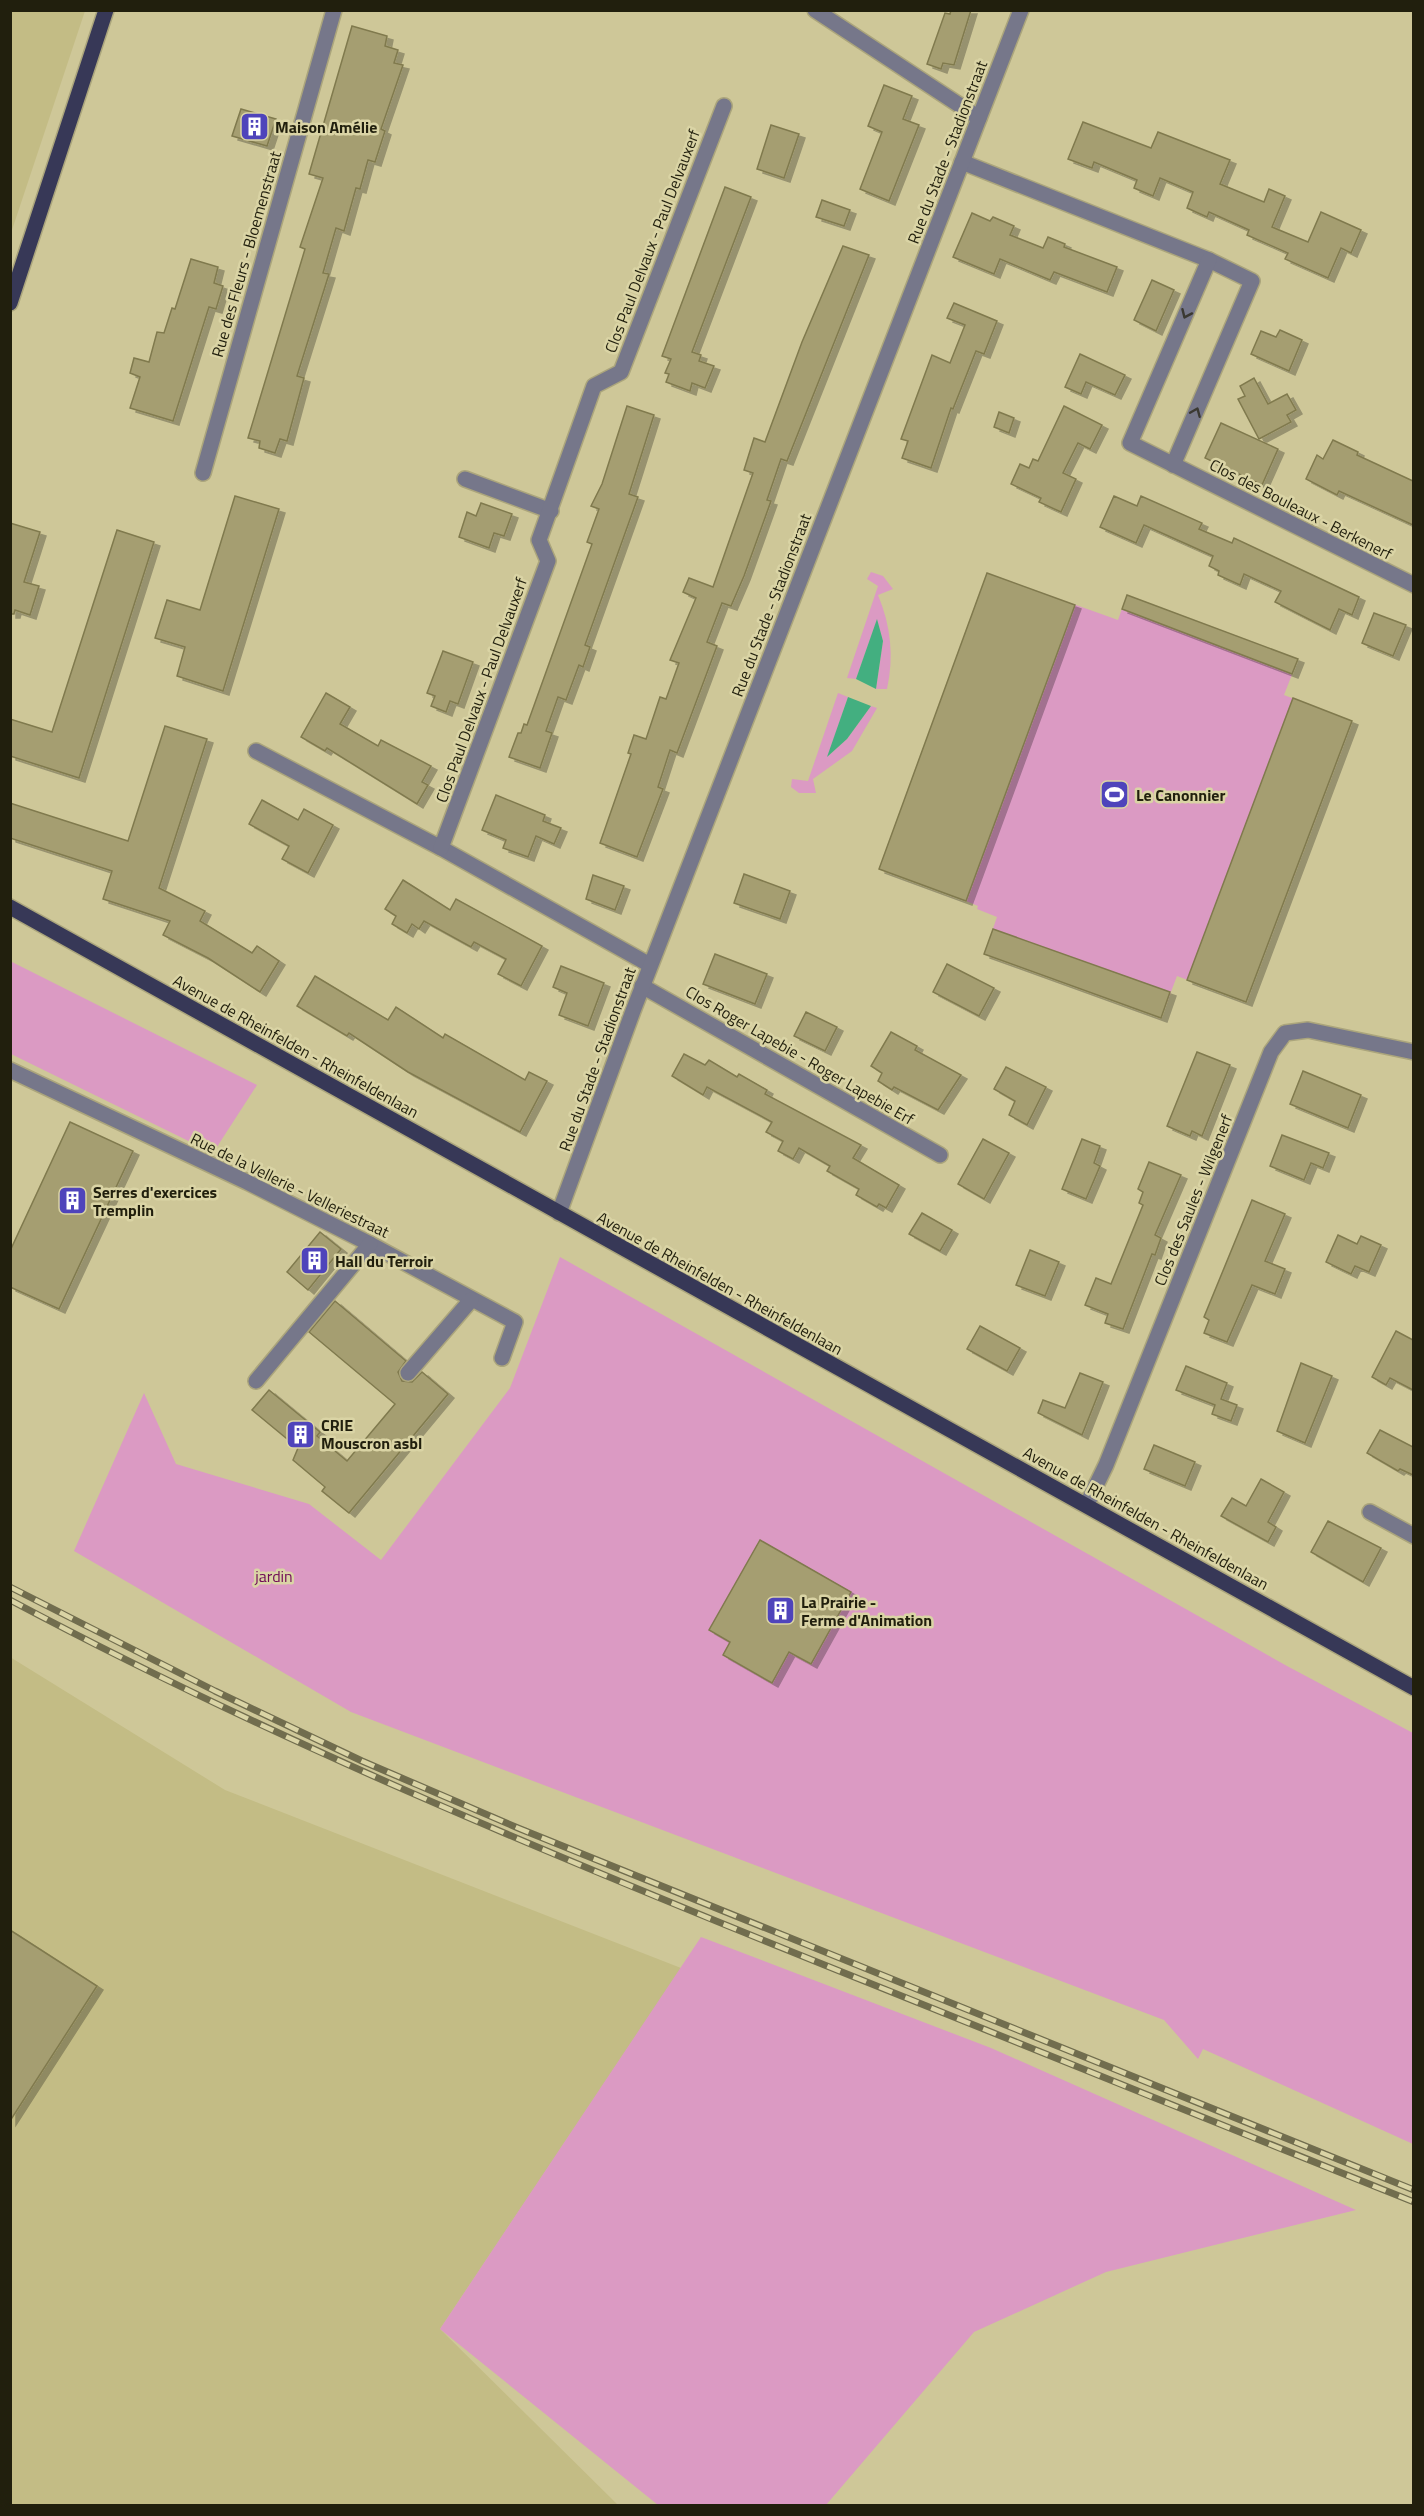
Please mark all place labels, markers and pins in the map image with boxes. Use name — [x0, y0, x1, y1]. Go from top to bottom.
building icon: Maison Amélie — [238, 111, 270, 143]
place label: Maison Amélie — [275, 115, 377, 139]
sports icon: Le Canonnier — [1099, 779, 1131, 811]
place label: Le Canonnier — [1136, 783, 1225, 807]
place label: Serres d'exercices Tremplin — [93, 1180, 217, 1222]
building icon: Serres d'exercices Tremplin — [56, 1185, 88, 1217]
building icon: Hall du Terroir — [298, 1245, 330, 1277]
place label: Hall du Terroir — [335, 1249, 433, 1273]
place label: CRIE Mouscron asbl — [321, 1413, 422, 1455]
building icon: CRIE Mouscron asbl — [284, 1418, 316, 1450]
place label: La Prairie - Ferme d'Animation — [801, 1590, 932, 1632]
building icon: La Prairie - Ferme d'Animation — [764, 1595, 796, 1627]

